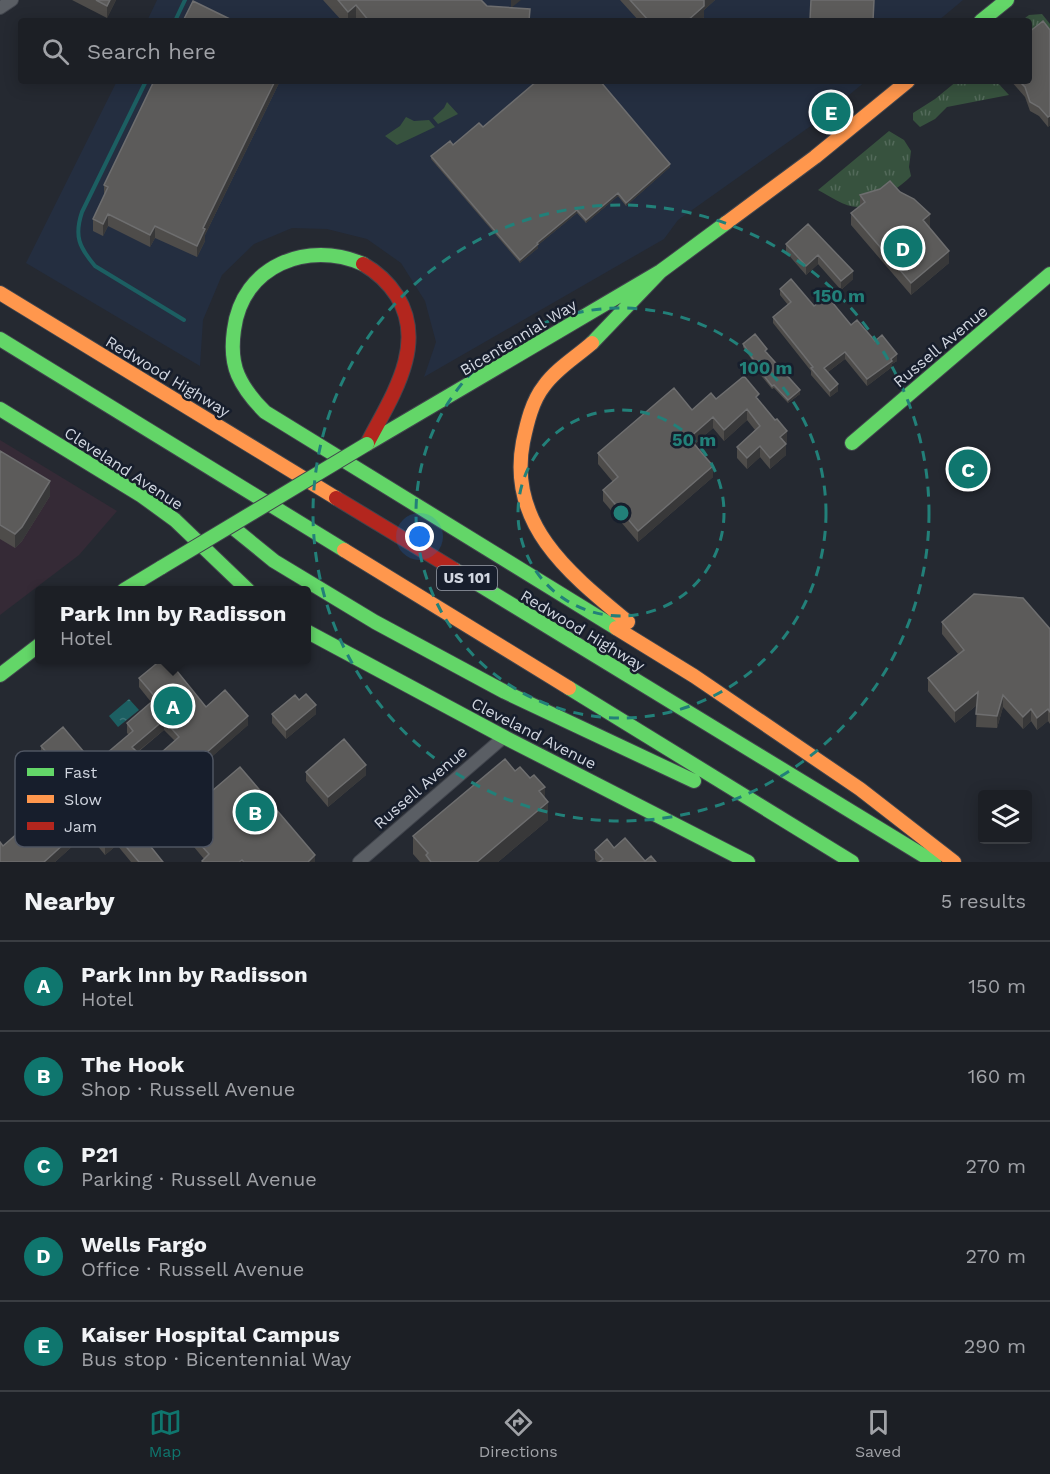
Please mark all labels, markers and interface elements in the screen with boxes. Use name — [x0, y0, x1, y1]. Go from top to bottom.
search box — [18, 18, 1032, 84]
icon: search — [39, 35, 72, 68]
text: Search here — [87, 39, 216, 64]
pin: E — [812, 90, 850, 134]
pin: D — [884, 226, 922, 270]
text: 150 m — [813, 285, 865, 306]
street label: Bicentennial Way — [456, 295, 581, 380]
street label: Russell Avenue — [889, 301, 991, 391]
street label: Redwood Highway — [102, 332, 234, 421]
text: 100 m — [739, 357, 793, 378]
street label: Cleveland Avenue — [61, 423, 187, 514]
text: 50 m — [672, 429, 716, 450]
pin: C — [948, 446, 988, 492]
centre of rings — [611, 503, 631, 523]
your location — [405, 522, 434, 551]
road number: US 101 — [437, 566, 497, 590]
popup — [35, 586, 311, 664]
street label: Redwood Highway — [517, 586, 649, 675]
text: Park Inn by Radisson — [60, 601, 286, 626]
text: Hotel — [60, 626, 112, 650]
pin: A — [154, 684, 192, 728]
street label: Cleveland Avenue — [468, 694, 599, 773]
street label: Russell Avenue — [370, 742, 471, 833]
legend — [15, 751, 213, 847]
text: Fast — [64, 763, 97, 782]
text: Slow — [64, 790, 102, 809]
pin: B — [236, 790, 274, 834]
map controls — [978, 790, 1032, 844]
button: layers — [978, 790, 1032, 844]
text: Jam — [64, 817, 97, 836]
text: Nearby — [24, 886, 115, 916]
text: 5 results — [941, 889, 1026, 913]
text: Park Inn by Radisson — [81, 962, 308, 987]
text: A — [37, 974, 50, 998]
text: 150 m — [968, 974, 1026, 998]
text: Hotel — [81, 987, 133, 1011]
text: The Hook — [81, 1052, 184, 1077]
text: B — [37, 1064, 50, 1088]
text: 160 m — [968, 1064, 1026, 1088]
text: Shop · Russell Avenue — [81, 1077, 295, 1101]
text: P21 — [81, 1142, 118, 1167]
text: C — [37, 1154, 50, 1178]
text: 270 m — [966, 1154, 1026, 1178]
text: Parking · Russell Avenue — [81, 1167, 317, 1191]
text: Wells Fargo — [81, 1232, 207, 1257]
text: D — [36, 1244, 51, 1268]
text: 270 m — [966, 1244, 1026, 1268]
text: Office · Russell Avenue — [81, 1257, 304, 1281]
text: Kaiser Hospital Campus — [81, 1322, 340, 1347]
text: E — [37, 1334, 50, 1358]
text: 290 m — [964, 1334, 1026, 1358]
text: Bus stop · Bicentennial Way — [81, 1347, 351, 1371]
tab: Map — [149, 1406, 182, 1461]
tab: Directions — [479, 1406, 558, 1461]
tab: Saved — [855, 1406, 901, 1461]

